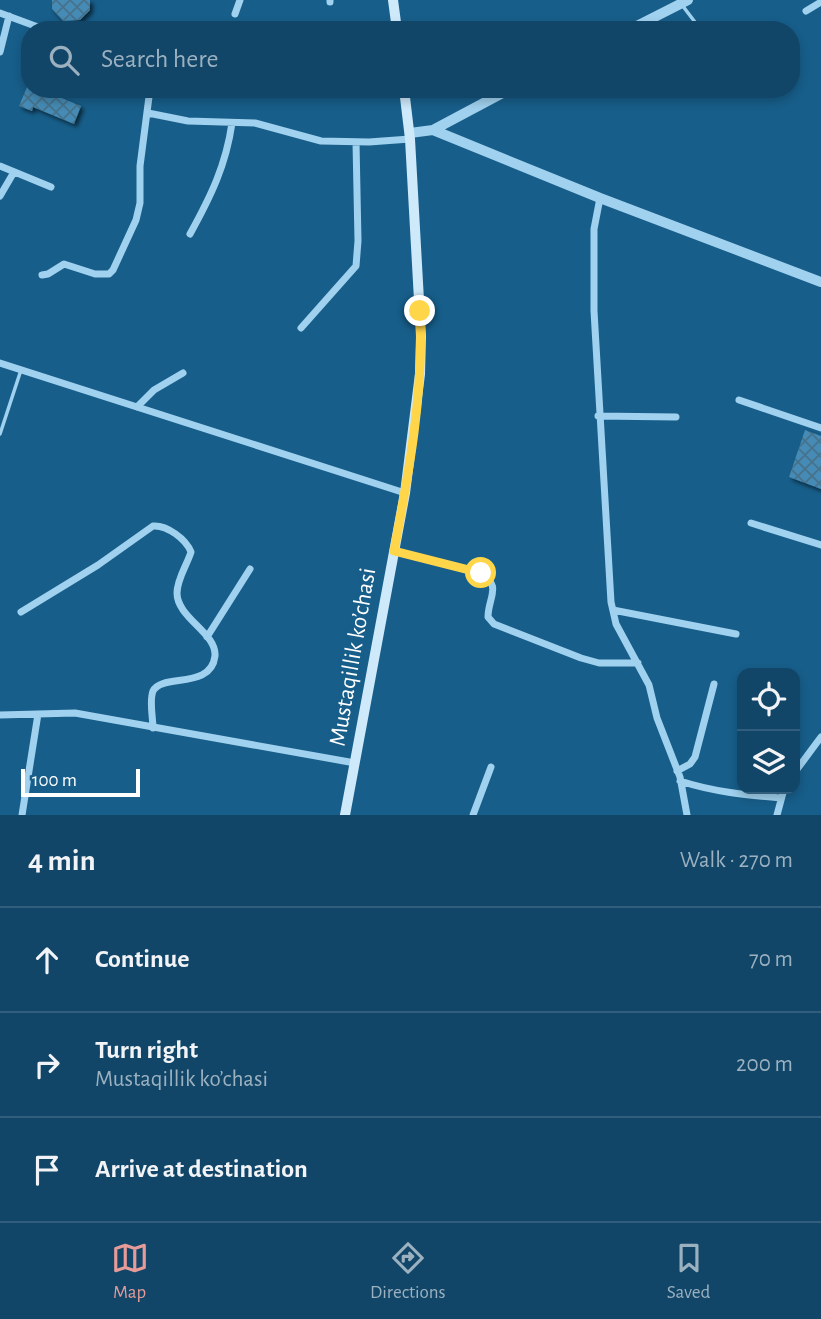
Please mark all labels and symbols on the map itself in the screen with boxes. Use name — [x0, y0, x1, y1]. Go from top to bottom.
route end — [404, 295, 435, 326]
route start — [465, 557, 496, 588]
street label: Mustaqillik ko’chasi — [326, 566, 380, 748]
scale bar — [21, 766, 140, 798]

